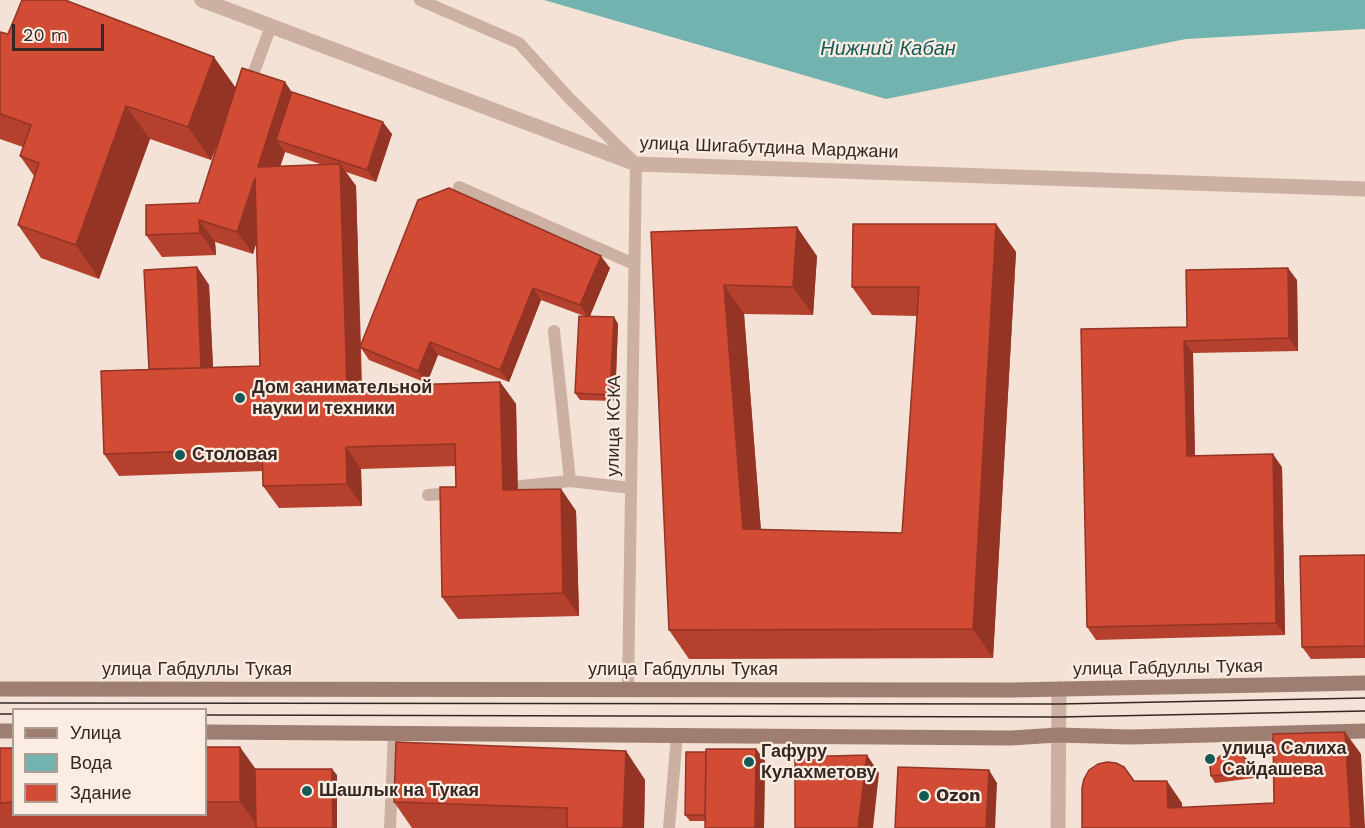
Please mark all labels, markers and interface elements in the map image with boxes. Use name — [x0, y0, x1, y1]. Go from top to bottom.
scale bar — [15, 12, 106, 50]
text: 20 m — [23, 24, 68, 45]
water label: Нижний Кабан — [820, 37, 956, 61]
street label: улица Шигабутдина Марджани — [639, 133, 899, 163]
street label: улица КСКА — [602, 375, 626, 477]
place label: Дом занимательной науки и техники — [252, 377, 432, 420]
marker: Дом занимательной науки и техники — [233, 391, 247, 405]
place label: Столовая — [192, 444, 278, 466]
marker: Столовая — [173, 448, 187, 462]
street label: улица Габдуллы Тукая — [1073, 656, 1263, 680]
street label: улица Габдуллы Тукая — [102, 659, 292, 681]
street label: улица Габдуллы Тукая — [588, 659, 778, 681]
legend — [12, 708, 207, 816]
text: Улица — [70, 722, 121, 743]
place label: улица Салиха Сайдашева — [1222, 738, 1346, 780]
place label: Гафуру Кулахметову — [761, 741, 877, 783]
text: Вода — [70, 752, 112, 773]
marker: улица Салиха Сайдашева — [1203, 752, 1217, 766]
marker: Гафуру Кулахметову — [742, 755, 756, 769]
place label: Шашлык на Тукая — [319, 780, 479, 802]
text: Здание — [70, 782, 131, 803]
marker: Шашлык на Тукая — [300, 784, 314, 798]
place label: Ozon — [936, 785, 980, 807]
marker: Ozon — [917, 789, 931, 803]

